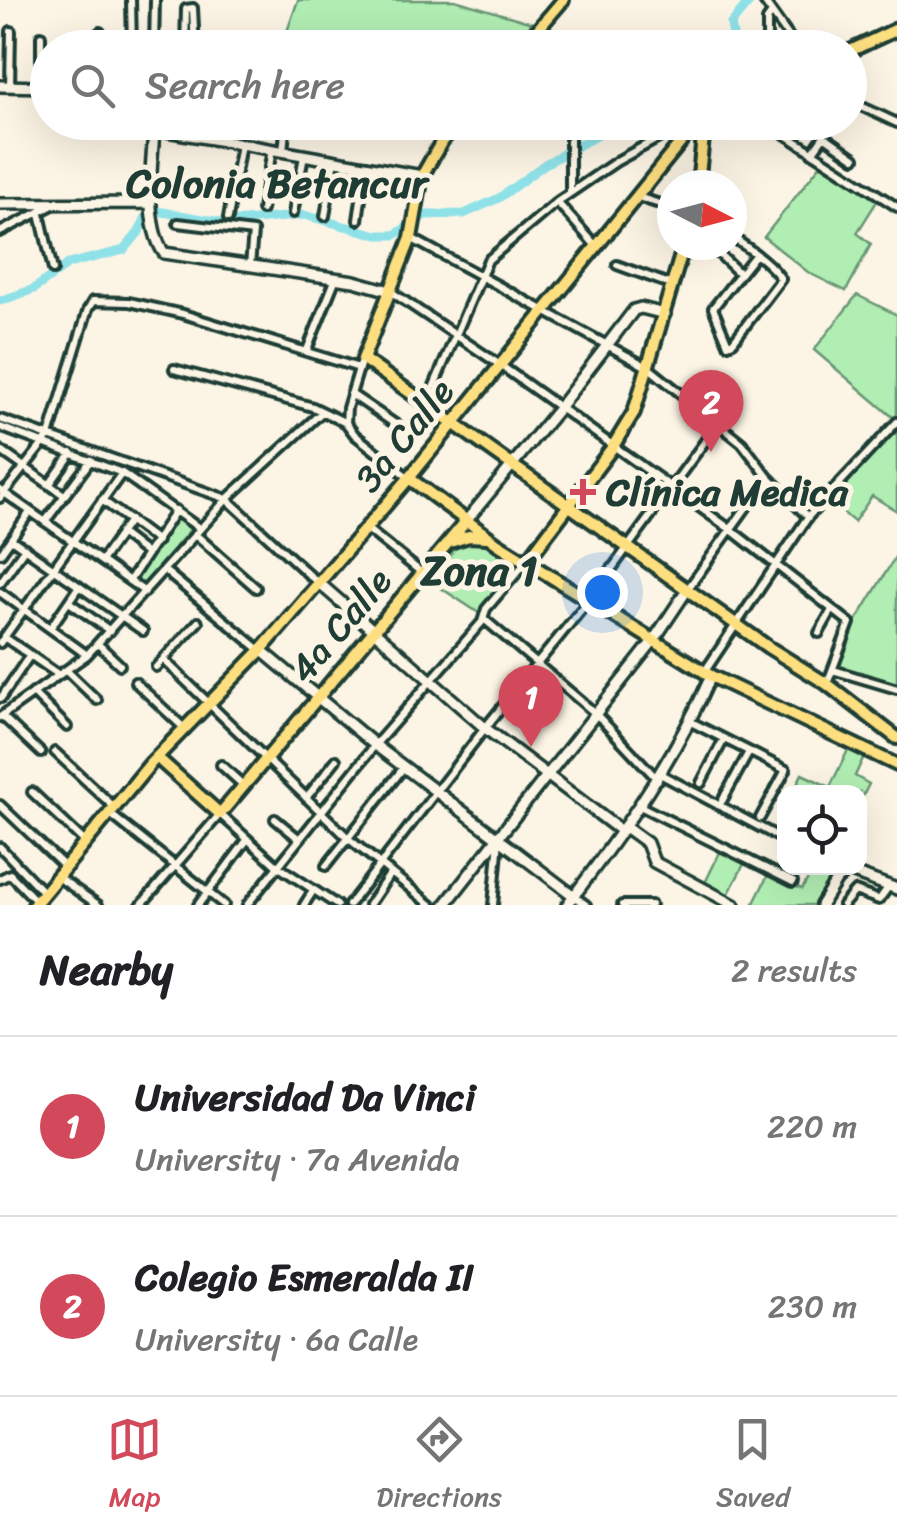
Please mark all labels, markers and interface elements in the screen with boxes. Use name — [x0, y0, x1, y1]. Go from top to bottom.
search box — [30, 30, 867, 140]
text: Search here — [145, 52, 345, 119]
icon: search — [65, 58, 120, 113]
district label: Colonia Betancur — [125, 148, 430, 219]
north arrow — [657, 170, 747, 260]
street label: 3a Calle — [337, 363, 472, 508]
pin: 2 — [678, 370, 744, 452]
place label: Clínica Medica — [605, 459, 849, 526]
marker: Clínica Medica — [570, 479, 596, 505]
district label: Zona 1 — [420, 534, 537, 608]
street label: 4a Calle — [271, 552, 410, 699]
your location — [577, 567, 628, 618]
pin: 1 — [498, 664, 564, 747]
map controls — [777, 785, 867, 875]
button: locate — [777, 785, 867, 875]
text: Nearby — [40, 933, 173, 1007]
text: 2 results — [731, 942, 857, 999]
text: Universidad Da Vinci — [135, 1064, 476, 1131]
text: 1 — [66, 1098, 79, 1155]
text: 220 m — [767, 1098, 857, 1155]
text: University · 7a Avenida — [135, 1131, 460, 1188]
text: Colegio Esmeralda II — [135, 1244, 474, 1311]
text: 2 — [63, 1278, 82, 1335]
text: 230 m — [768, 1278, 857, 1335]
text: University · 6a Calle — [135, 1311, 418, 1368]
tab: Map — [107, 1412, 162, 1521]
tab: Directions — [376, 1412, 502, 1521]
tab: Saved — [716, 1412, 790, 1521]

